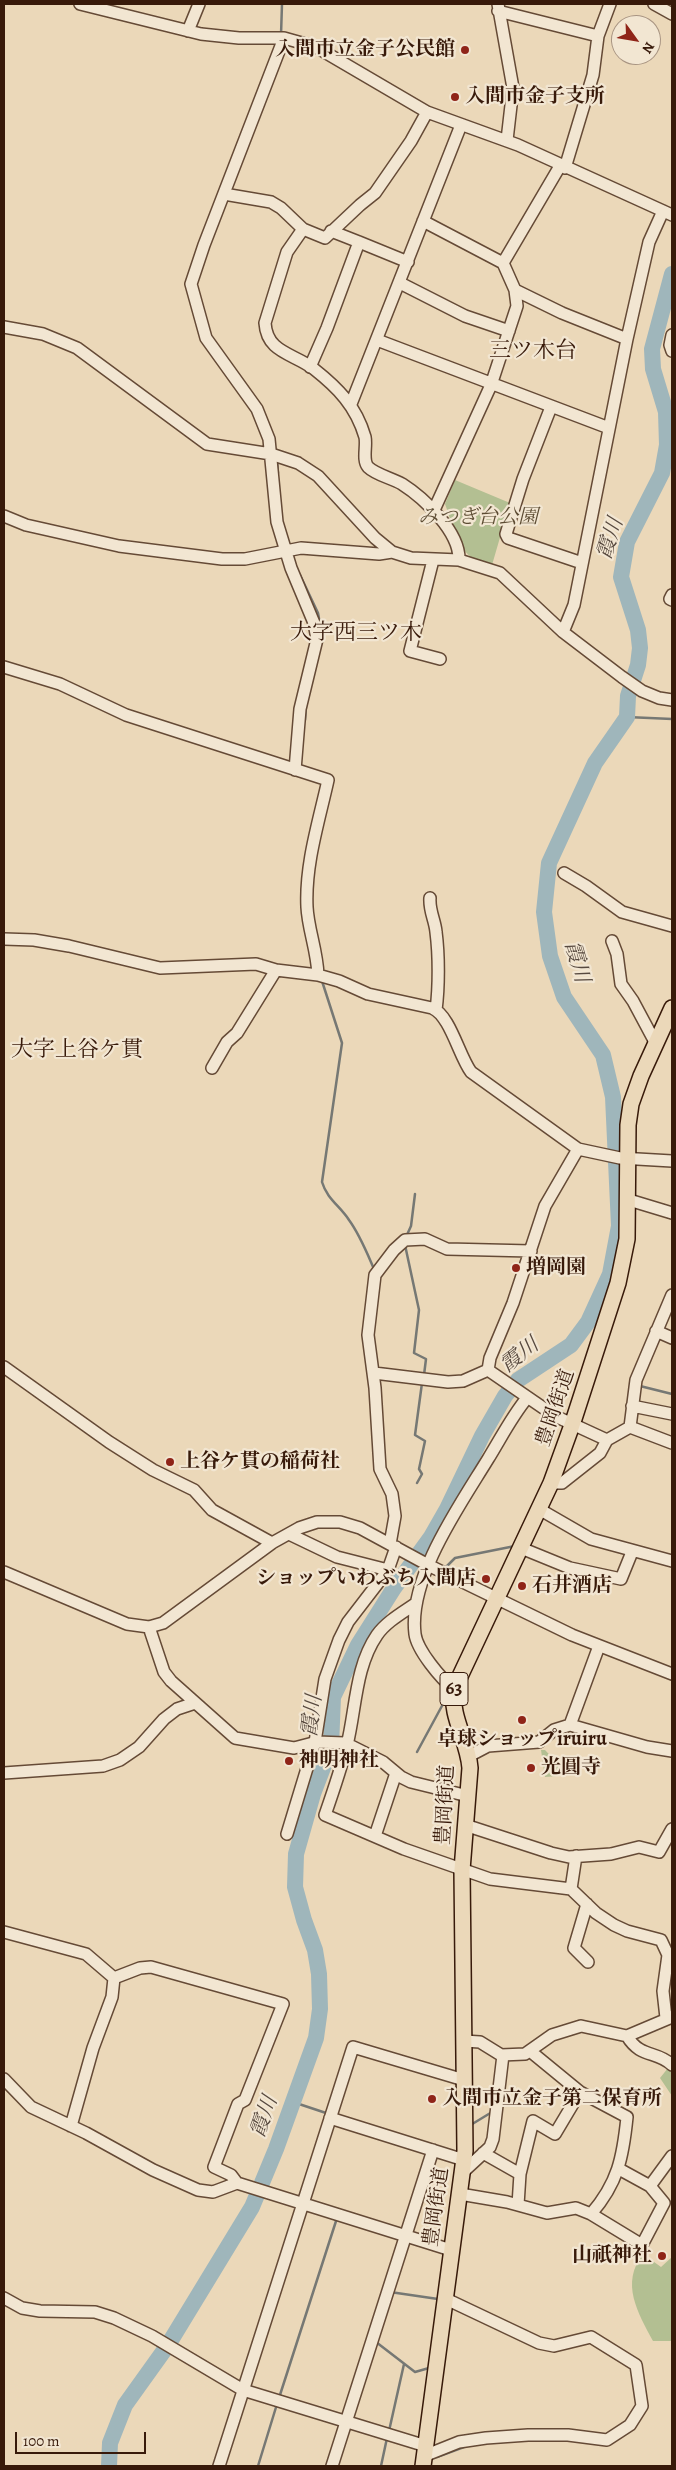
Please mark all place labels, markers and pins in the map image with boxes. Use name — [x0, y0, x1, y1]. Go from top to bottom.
place label: 入間市立金子公民館 — [275, 38, 455, 62]
marker: 入間市立金子公民館 — [459, 44, 471, 56]
place label: 入間市金子支所 — [465, 85, 605, 109]
marker: 入間市金子支所 — [449, 91, 461, 103]
place label: 増岡園 — [526, 1256, 586, 1280]
marker: 増岡園 — [510, 1262, 522, 1274]
place label: 上谷ケ貫の稲荷社 — [180, 1450, 340, 1474]
marker: 上谷ケ貫の稲荷社 — [164, 1456, 176, 1468]
place label: ショップいわぶち入間店 — [256, 1567, 476, 1591]
marker: ショップいわぶち入間店 — [480, 1573, 492, 1585]
place label: 石井酒店 — [532, 1574, 612, 1598]
marker: 石井酒店 — [516, 1580, 528, 1592]
marker: 卓球ショップiruiru — [516, 1714, 528, 1726]
place label: 卓球ショップiruiru — [437, 1728, 607, 1752]
place label: 神明神社 — [299, 1749, 379, 1773]
marker: 神明神社 — [283, 1755, 295, 1767]
place label: 光圓寺 — [541, 1756, 601, 1780]
marker: 光圓寺 — [525, 1762, 537, 1774]
place label: 入間市立金子第二保育所 — [442, 2087, 662, 2111]
marker: 入間市立金子第二保育所 — [426, 2093, 438, 2105]
place label: 山祇神社 — [572, 2244, 652, 2268]
marker: 山祇神社 — [656, 2250, 668, 2262]

